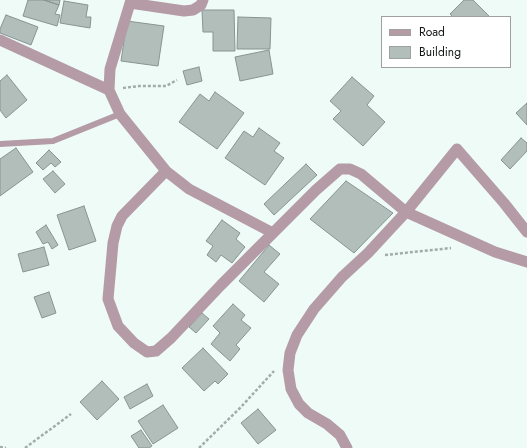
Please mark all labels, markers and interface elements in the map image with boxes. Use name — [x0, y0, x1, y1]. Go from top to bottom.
legend — [381, 16, 511, 68]
text: Road — [419, 23, 445, 41]
text: Building — [419, 43, 461, 61]

